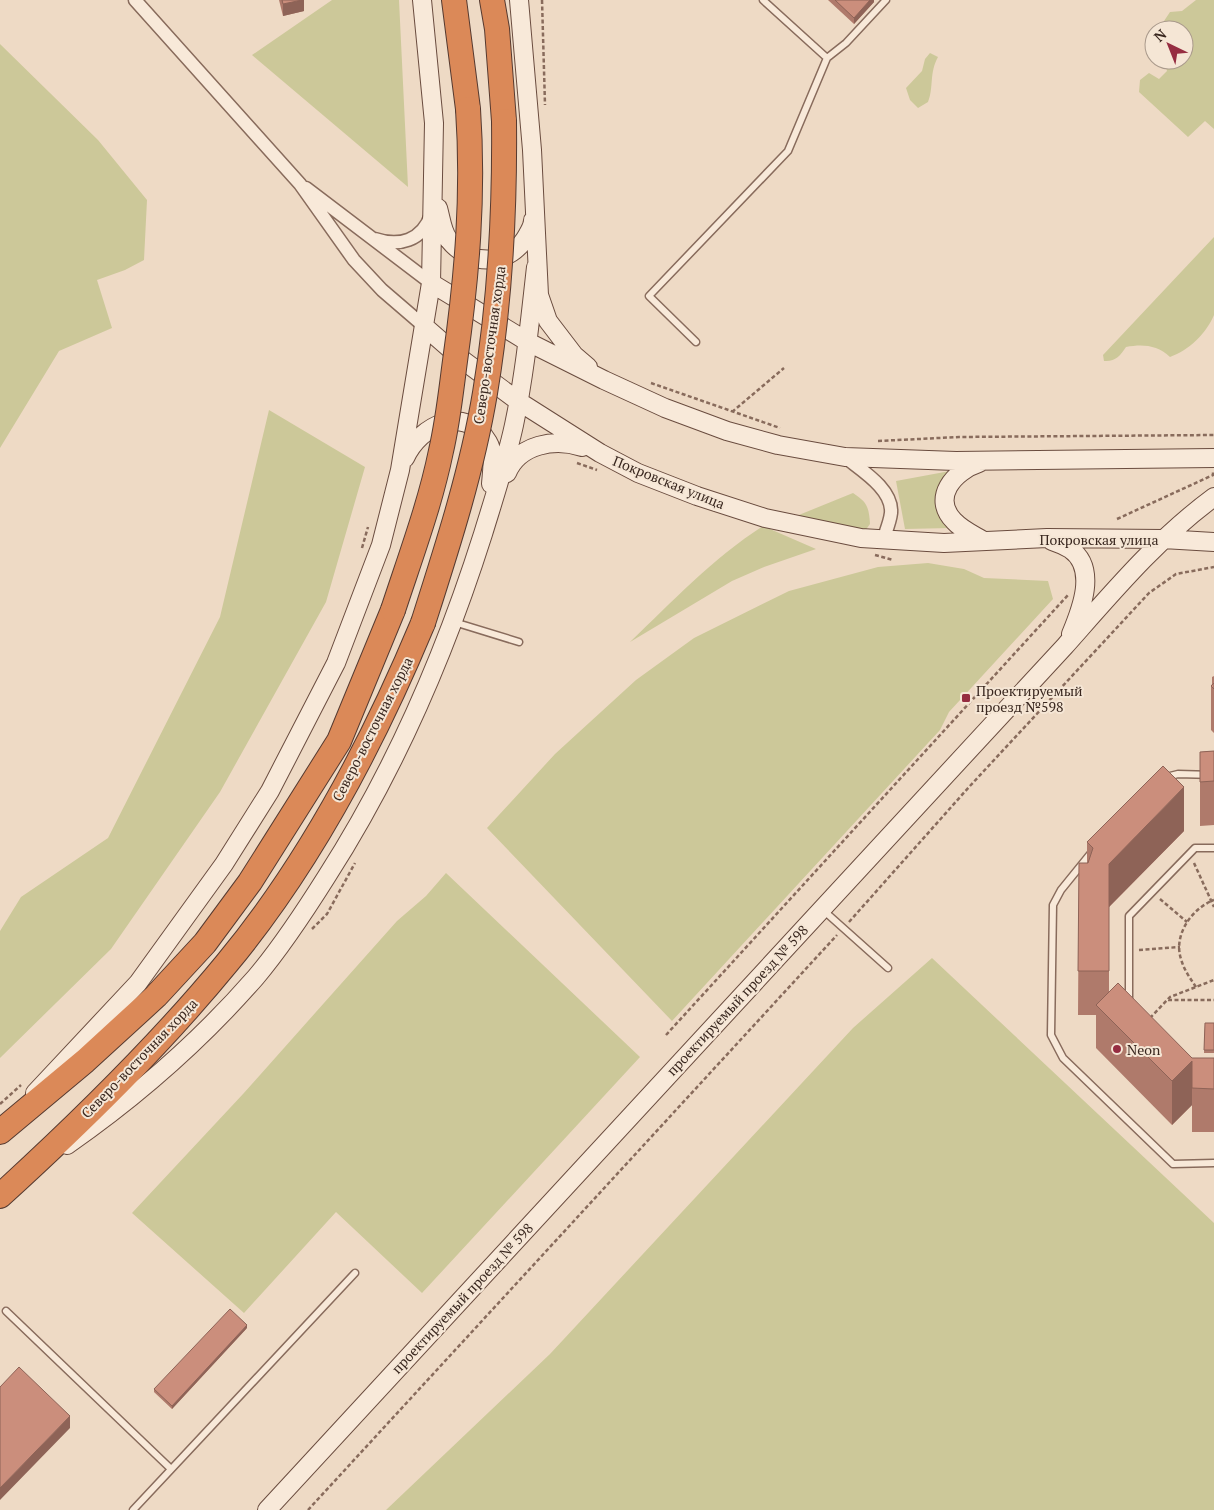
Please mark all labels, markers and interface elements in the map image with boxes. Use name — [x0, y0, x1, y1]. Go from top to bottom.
north arrow — [1144, 20, 1194, 70]
text: N — [1149, 24, 1170, 46]
street label: Северо-восточная хорда — [468, 265, 510, 425]
street label: Покровская улица — [610, 451, 728, 513]
street label: Покровская улица — [1040, 530, 1159, 549]
street label: Северо-восточная хорда — [327, 654, 417, 804]
place label: Проектируемый проезд №598 — [976, 681, 1083, 716]
marker: Проектируемый проезд №598 — [960, 692, 972, 704]
street label: проектируемый проезд № 598 — [662, 921, 812, 1079]
street label: Северо-восточная хорда — [77, 994, 201, 1122]
place label: Neon — [1127, 1040, 1161, 1059]
marker: Neon — [1111, 1043, 1123, 1055]
street label: проектируемый проезд № 598 — [387, 1219, 537, 1377]

